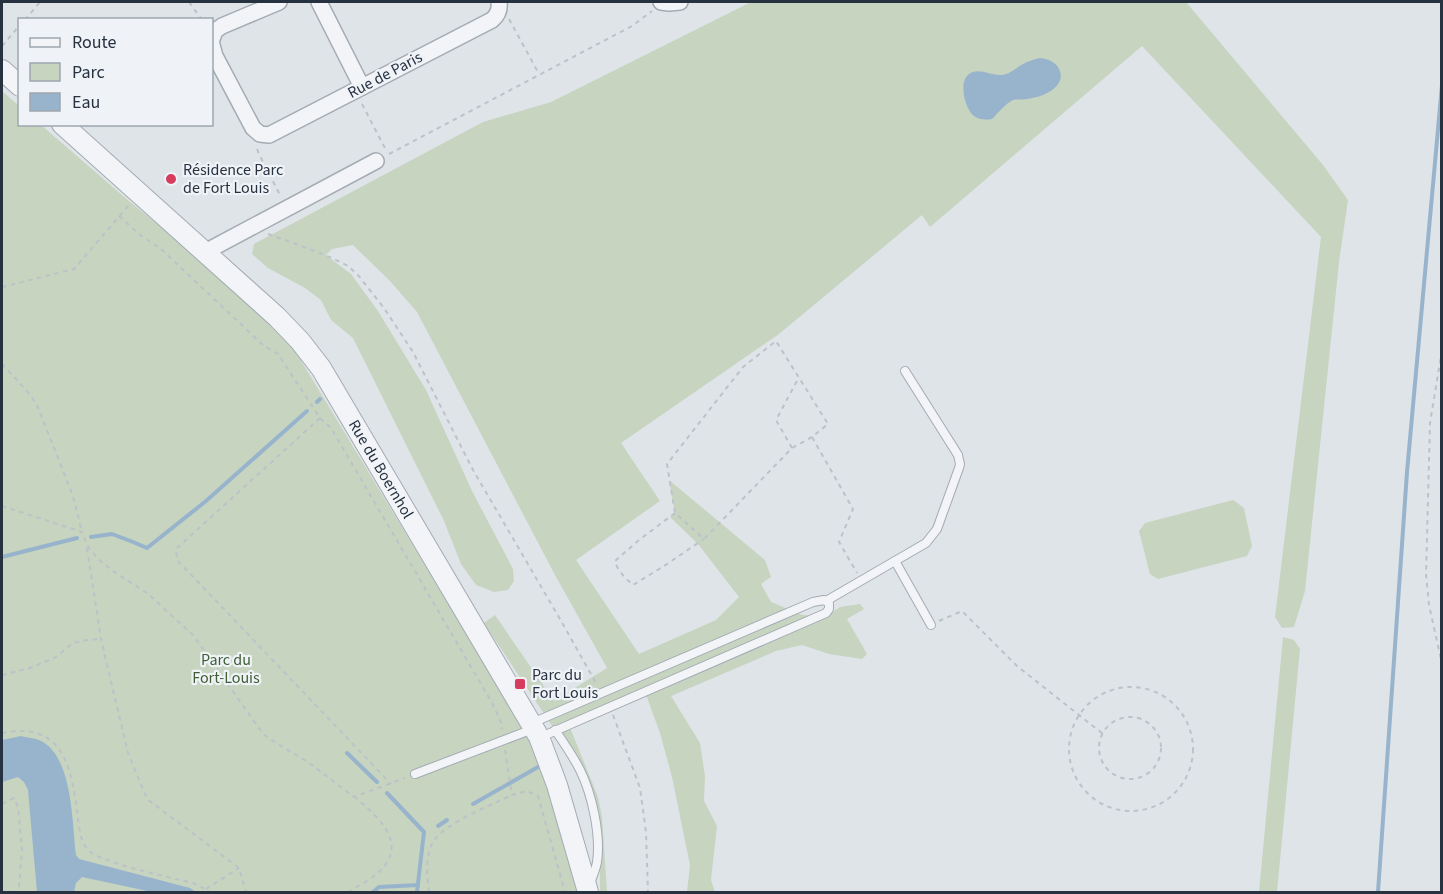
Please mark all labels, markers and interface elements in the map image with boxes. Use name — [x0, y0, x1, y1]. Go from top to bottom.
legend — [18, 18, 213, 126]
text: Route — [72, 30, 116, 55]
street label: Rue de Paris — [344, 46, 426, 104]
text: Parc — [72, 60, 105, 85]
text: Eau — [72, 90, 100, 115]
place label: Résidence Parc de Fort Louis — [183, 159, 283, 199]
marker: Résidence Parc de Fort Louis — [164, 172, 178, 186]
street label: Rue du Boernhol — [343, 416, 419, 523]
park label: Parc du Fort-Louis — [192, 649, 260, 689]
place label: Parc du Fort Louis — [532, 664, 598, 704]
marker: Parc du Fort Louis — [513, 677, 527, 691]

